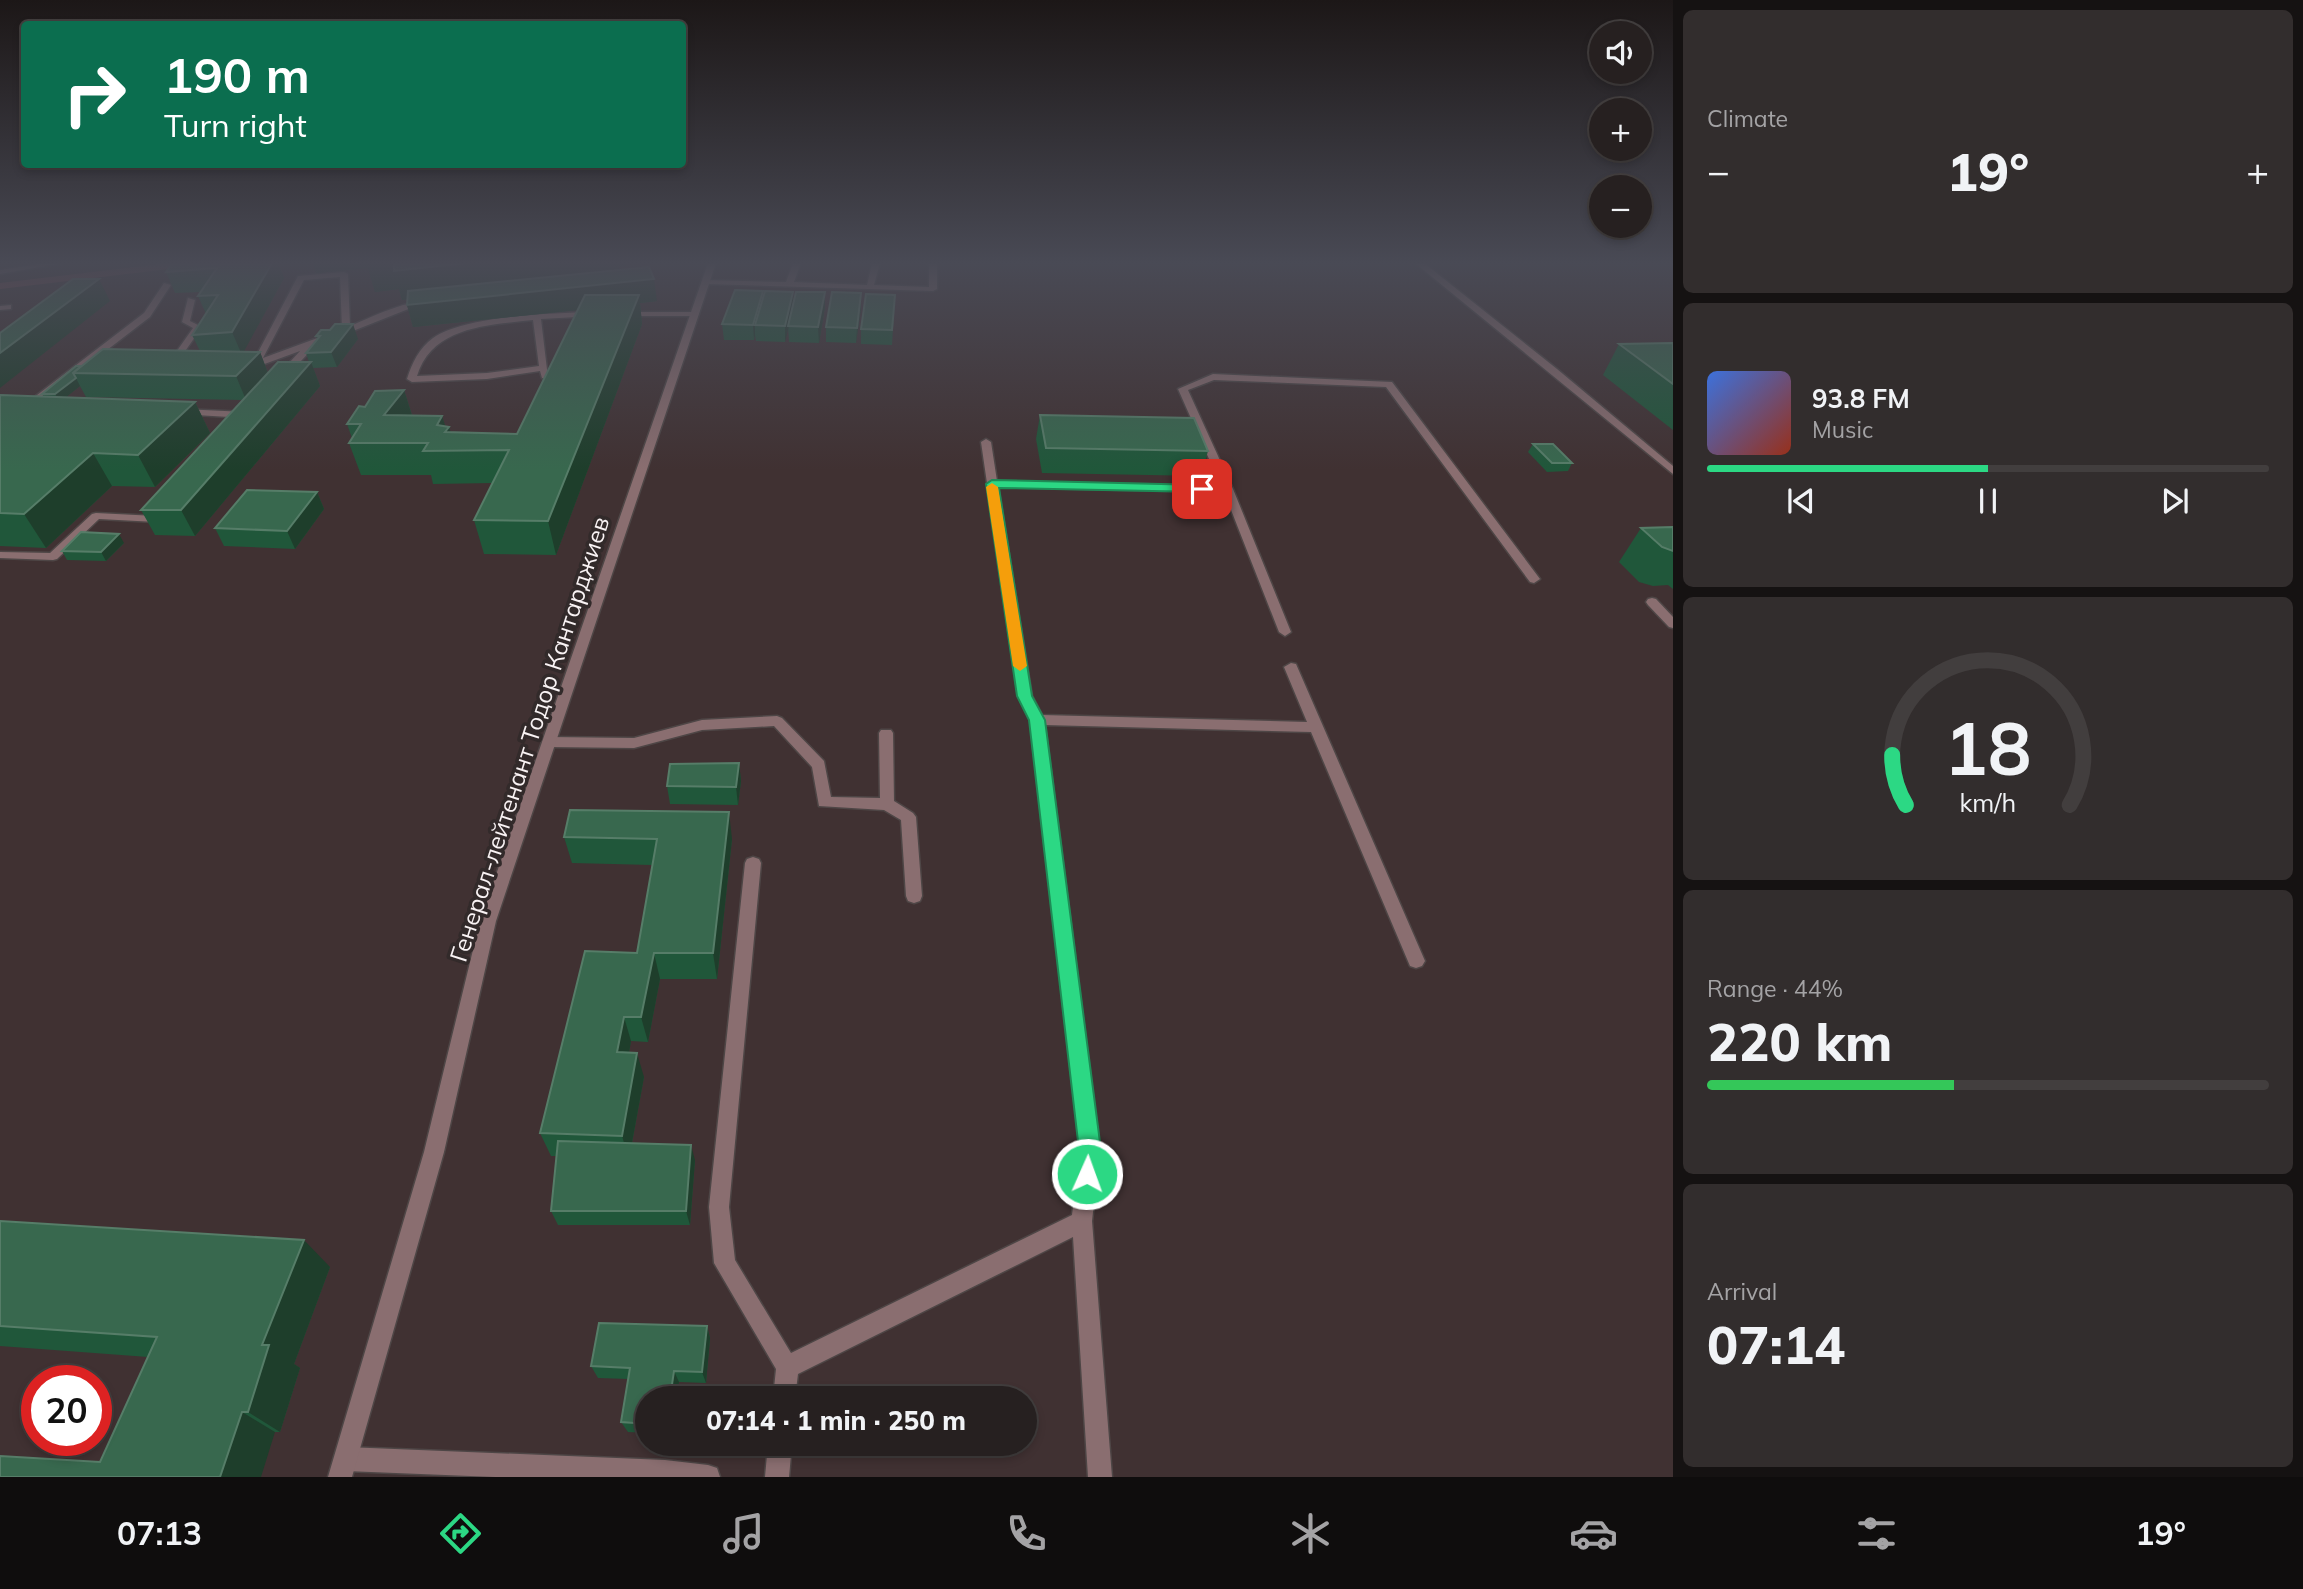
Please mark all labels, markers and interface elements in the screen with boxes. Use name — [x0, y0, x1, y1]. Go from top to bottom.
map controls — [1589, 21, 1652, 238]
button: sound — [1589, 21, 1652, 84]
text: 190 m — [164, 44, 310, 105]
icon: right — [49, 49, 140, 140]
button: + — [1589, 98, 1652, 161]
text: Climate — [1707, 104, 1788, 133]
text: Turn right — [164, 105, 307, 145]
text: 19° — [1947, 139, 2029, 204]
text: − — [1707, 147, 1730, 195]
text: + — [2246, 147, 2269, 195]
button: − — [1589, 175, 1652, 238]
text: 93.8 FM — [1812, 382, 1910, 415]
text: Music — [1812, 415, 1873, 444]
pin — [1172, 459, 1232, 519]
icon: arrive — [1183, 470, 1221, 508]
icon: previous — [1782, 482, 1820, 520]
icon: pause — [1969, 482, 2007, 520]
icon: next — [2156, 482, 2194, 520]
street label: Генерал-лейтенант Тодор Кантарджиев — [443, 513, 615, 965]
text: 18 — [1944, 702, 2032, 793]
text: km/h — [1960, 786, 2016, 817]
text: Range · 44% — [1707, 974, 1843, 1003]
text: 220 km — [1707, 1009, 1892, 1074]
position arrow — [1050, 1137, 1124, 1211]
text: Arrival — [1707, 1277, 1777, 1306]
text: 07:14 — [1707, 1312, 1845, 1377]
speed limit sign: 20 — [21, 1365, 112, 1456]
text: 07:14 · 1 min · 250 m — [706, 1404, 966, 1437]
icon: directions — [436, 1509, 485, 1558]
icon: music — [719, 1509, 768, 1558]
icon: phone — [1002, 1509, 1051, 1558]
icon: climate — [1286, 1509, 1335, 1558]
icon: car — [1569, 1509, 1618, 1558]
icon: filters — [1852, 1509, 1901, 1558]
text: 07:13 — [117, 1513, 202, 1553]
text: 19° — [2135, 1513, 2186, 1553]

